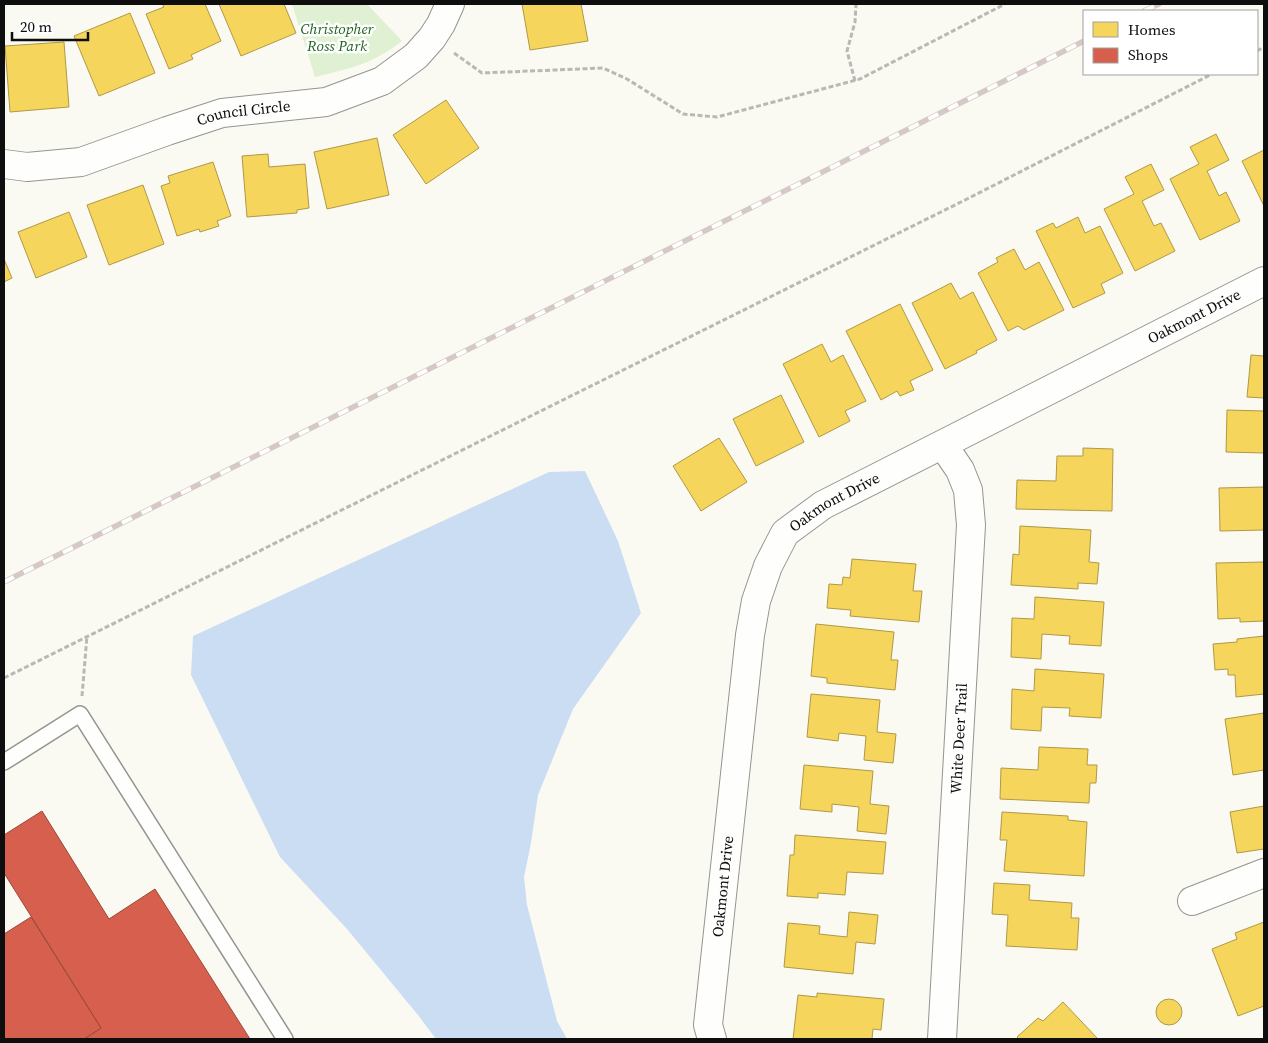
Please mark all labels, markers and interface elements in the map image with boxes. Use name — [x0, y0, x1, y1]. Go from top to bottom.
scale bar — [12, 10, 89, 42]
legend — [1083, 10, 1258, 75]
text: 20 m — [20, 16, 52, 37]
park label: Christopher Ross Park — [300, 18, 375, 56]
text: Homes — [1128, 19, 1175, 40]
text: Shops — [1128, 44, 1168, 65]
street label: Council Circle — [194, 95, 292, 131]
street label: Oakmont Drive — [1144, 283, 1244, 348]
street label: Oakmont Drive — [785, 467, 883, 537]
street label: White Deer Trail — [945, 682, 972, 794]
street label: Oakmont Drive — [707, 834, 738, 938]

